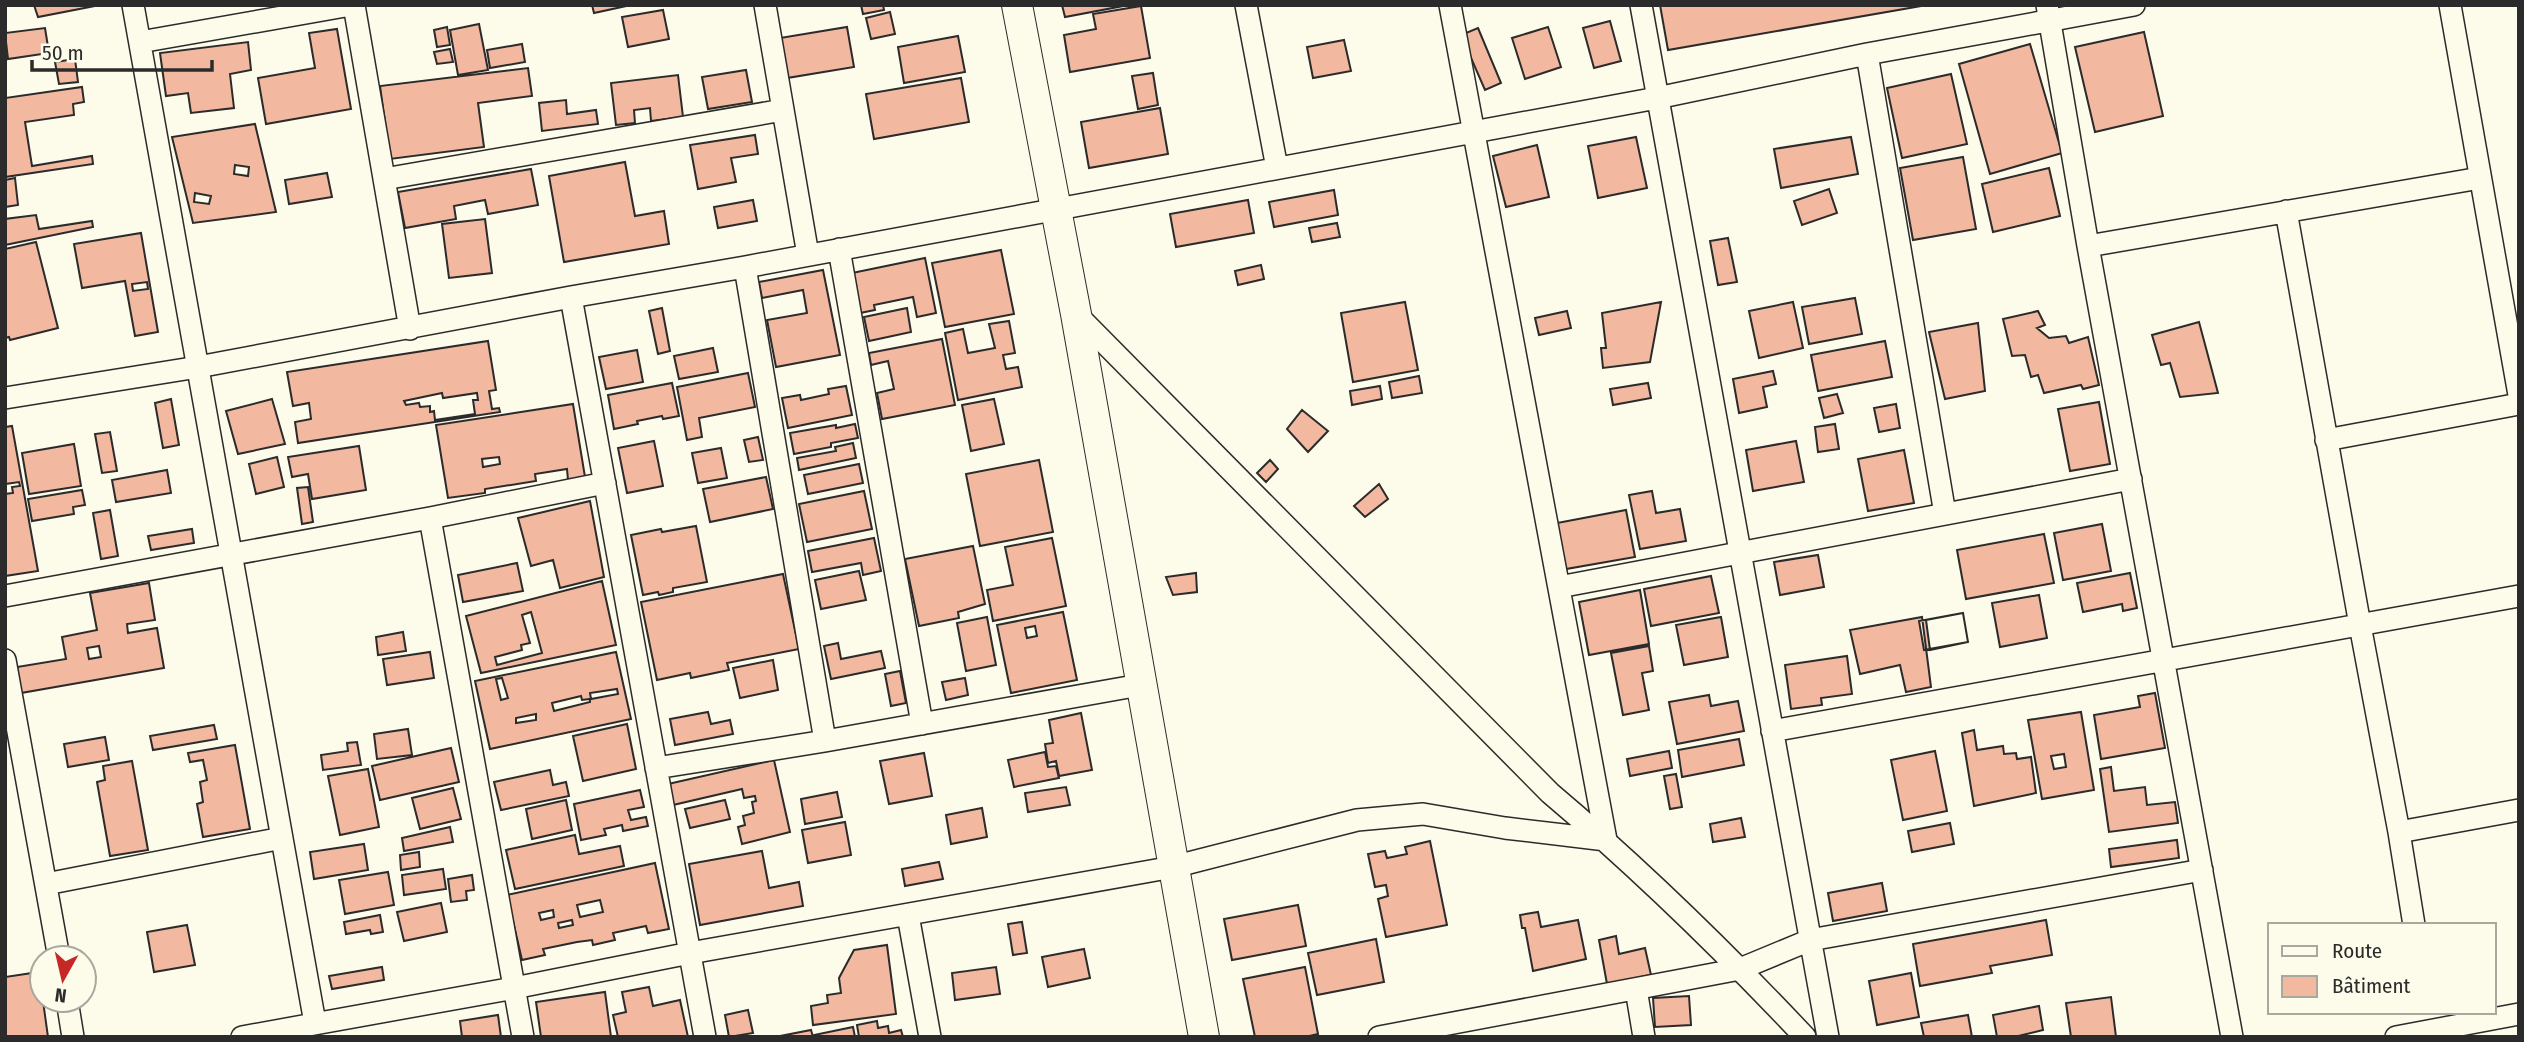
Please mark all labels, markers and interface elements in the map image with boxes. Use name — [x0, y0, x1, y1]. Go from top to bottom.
scale bar — [32, 28, 212, 72]
text: 50 m — [42, 40, 84, 66]
legend — [2268, 923, 2496, 1014]
text: Route — [2332, 938, 2382, 964]
north arrow — [28, 944, 98, 1014]
text: Bâtiment — [2332, 973, 2411, 999]
text: N — [53, 983, 68, 1008]

